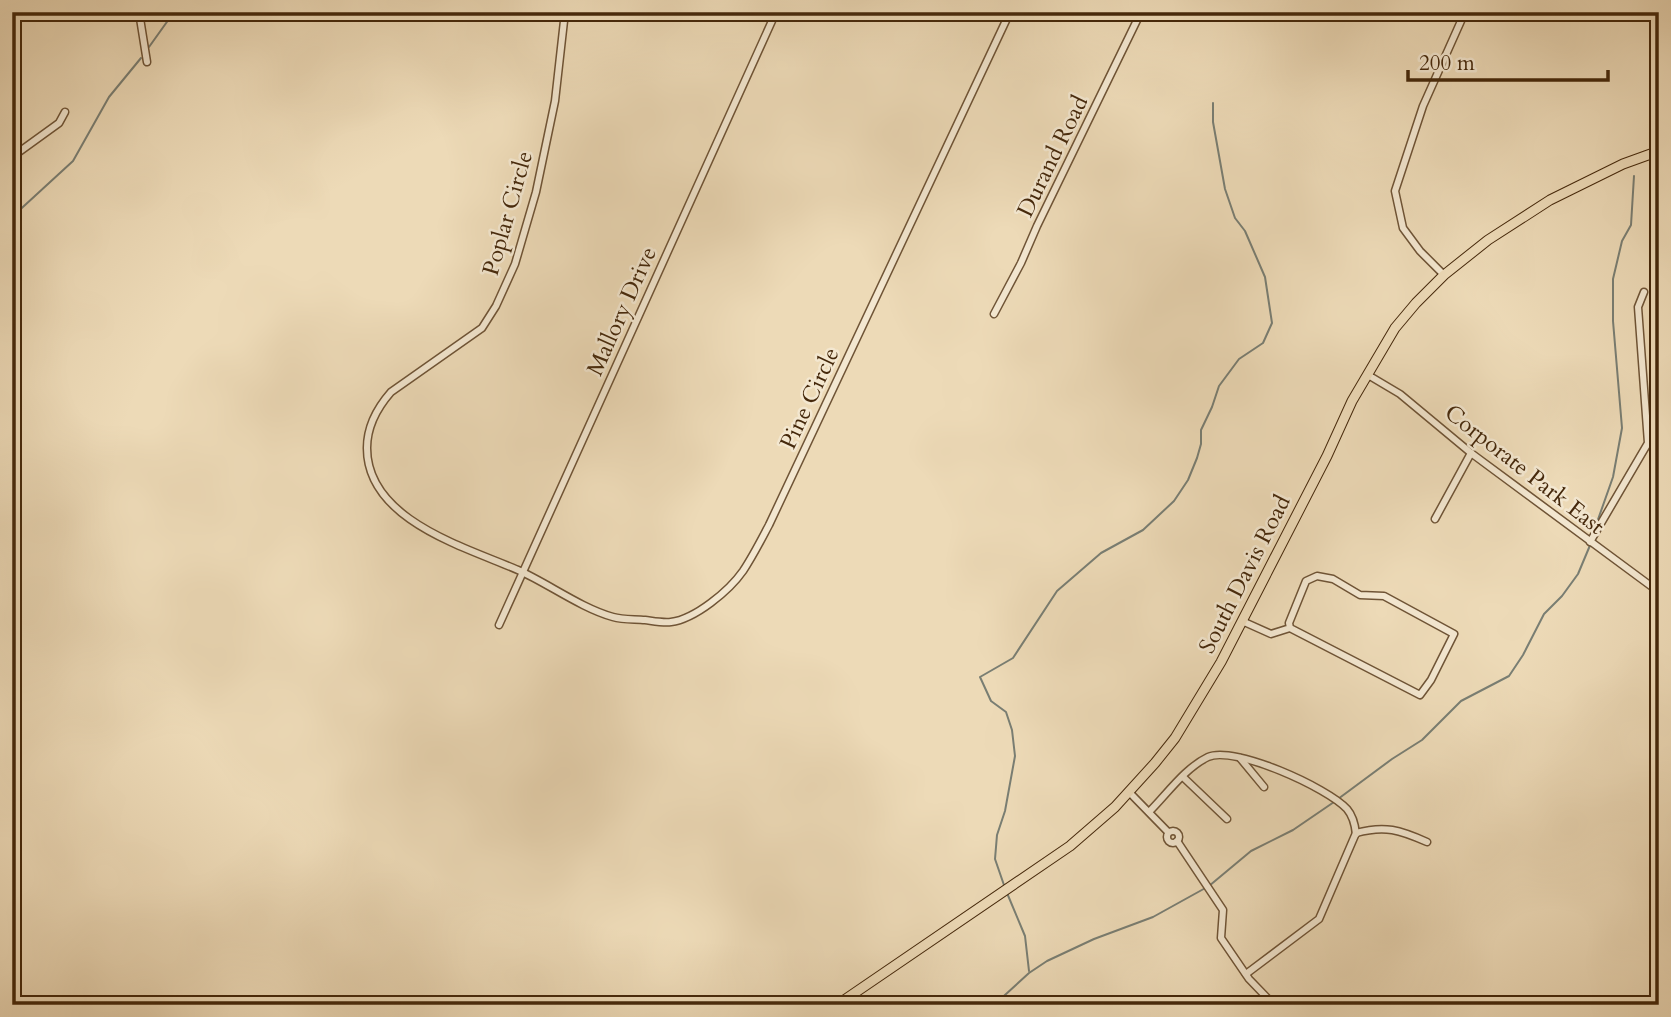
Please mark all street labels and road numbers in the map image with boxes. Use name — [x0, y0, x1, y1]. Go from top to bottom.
street label: Durand Road — [1010, 90, 1096, 222]
street label: Poplar Circle — [475, 147, 540, 279]
street label: Mallory Drive — [579, 242, 664, 381]
street label: Pine Circle — [772, 342, 847, 454]
street label: Corporate Park East — [1438, 397, 1611, 542]
street label: South Davis Road — [1191, 489, 1298, 659]

